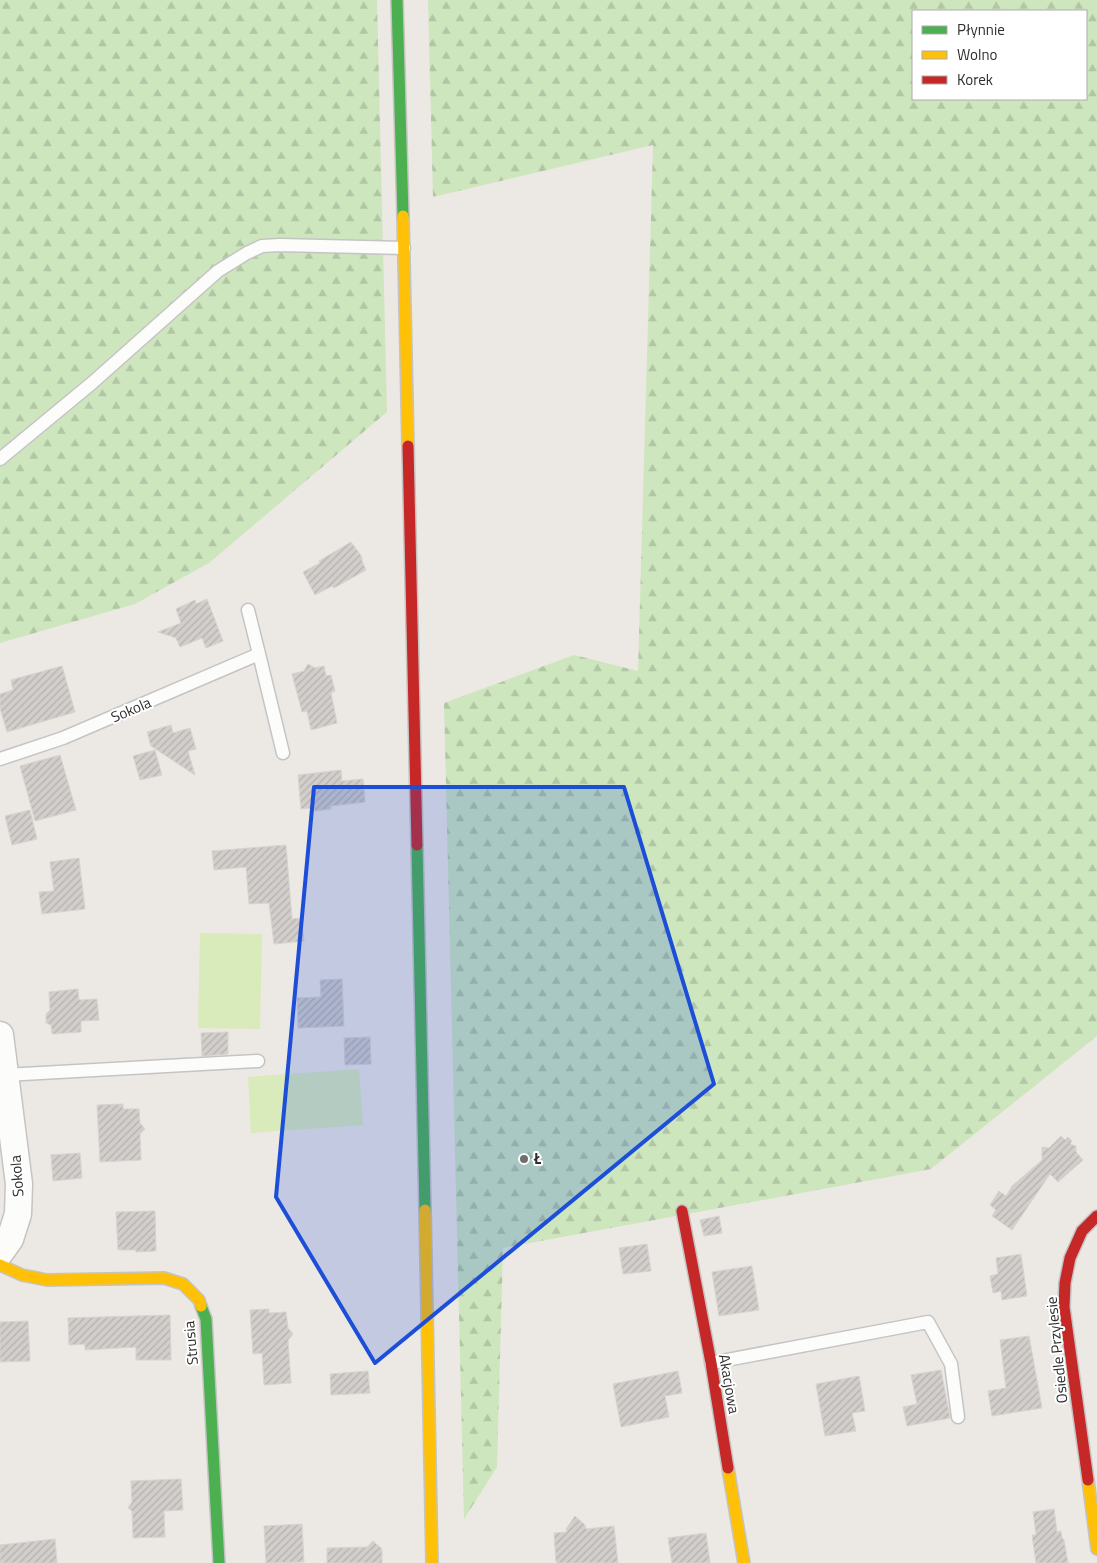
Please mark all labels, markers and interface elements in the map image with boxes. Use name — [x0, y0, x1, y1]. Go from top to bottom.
legend — [912, 10, 1087, 100]
text: Płynnie — [957, 18, 1005, 41]
text: Wolno — [957, 43, 997, 66]
text: Korek — [957, 68, 993, 91]
street label: Sokola — [107, 691, 155, 728]
place label: Ł — [533, 1147, 542, 1170]
marker: Ł — [518, 1153, 530, 1165]
street label: Sokola — [4, 1154, 29, 1198]
street label: Osiedle Przylesie — [1039, 1296, 1074, 1404]
street label: Strusia — [177, 1320, 204, 1366]
street label: Akacjowa — [713, 1352, 746, 1416]

